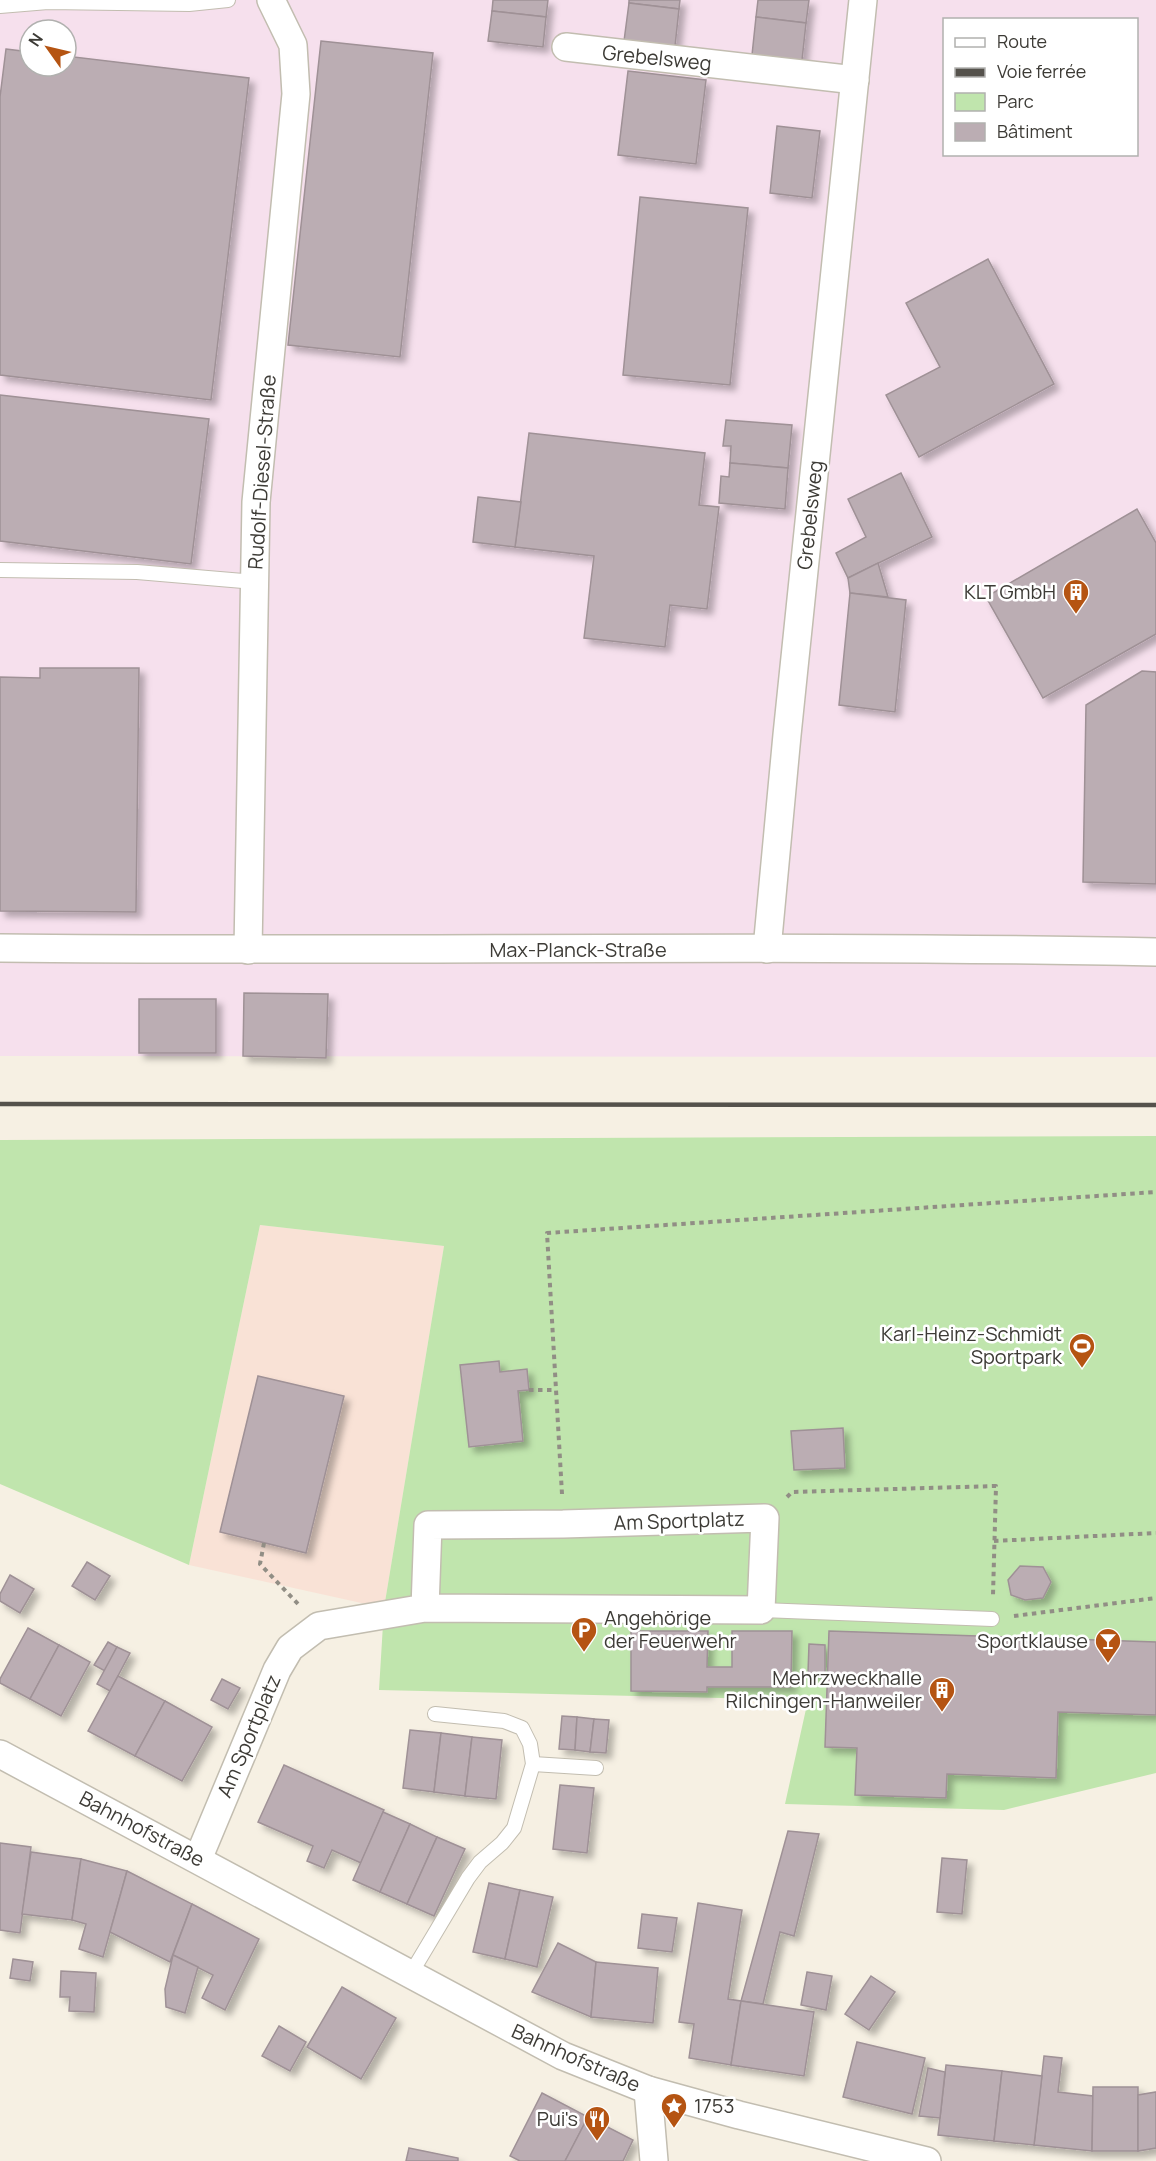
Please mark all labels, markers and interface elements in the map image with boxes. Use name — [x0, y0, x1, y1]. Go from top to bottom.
north arrow — [18, 18, 78, 78]
legend — [943, 18, 1138, 156]
text: N — [23, 29, 48, 51]
text: Route — [997, 29, 1047, 53]
street label: Grebelsweg — [601, 38, 713, 77]
text: Voie ferrée — [997, 59, 1086, 83]
text: Parc — [997, 89, 1034, 113]
text: Bâtiment — [997, 119, 1073, 143]
street label: Rudolf-Diesel-Straße — [241, 374, 282, 570]
street label: Grebelsweg — [790, 459, 829, 571]
building icon: KLT GmbH — [1061, 577, 1091, 615]
place label: KLT GmbH — [964, 578, 1056, 605]
street label: Max-Planck-Straße — [489, 936, 667, 963]
place label: Karl-Heinz-Schmidt Sportpark — [881, 1320, 1063, 1370]
sports icon: Karl-Heinz-Schmidt Sportpark — [1067, 1331, 1097, 1369]
street label: Am Sportplatz — [613, 1505, 745, 1536]
place label: Angehörige der Feuerwehr — [604, 1604, 737, 1654]
parking icon: Angehörige der Feuerwehr — [569, 1615, 599, 1653]
bar icon: Sportklause — [1093, 1626, 1123, 1664]
place label: Sportklause — [977, 1627, 1088, 1654]
place label: Mehrzweckhalle Rilchingen-Hanweiler — [725, 1664, 922, 1714]
street label: Am Sportplatz — [211, 1670, 287, 1801]
building icon: Mehrzweckhalle Rilchingen-Hanweiler — [927, 1675, 957, 1713]
street label: Bahnhofstraße — [75, 1784, 210, 1873]
street label: Bahnhofstraße — [508, 2017, 645, 2098]
place icon: 1753 — [659, 2091, 689, 2129]
place label: 1753 — [694, 2092, 734, 2119]
restaurant icon: Pui's — [582, 2104, 612, 2142]
place label: Pui's — [537, 2105, 578, 2132]

